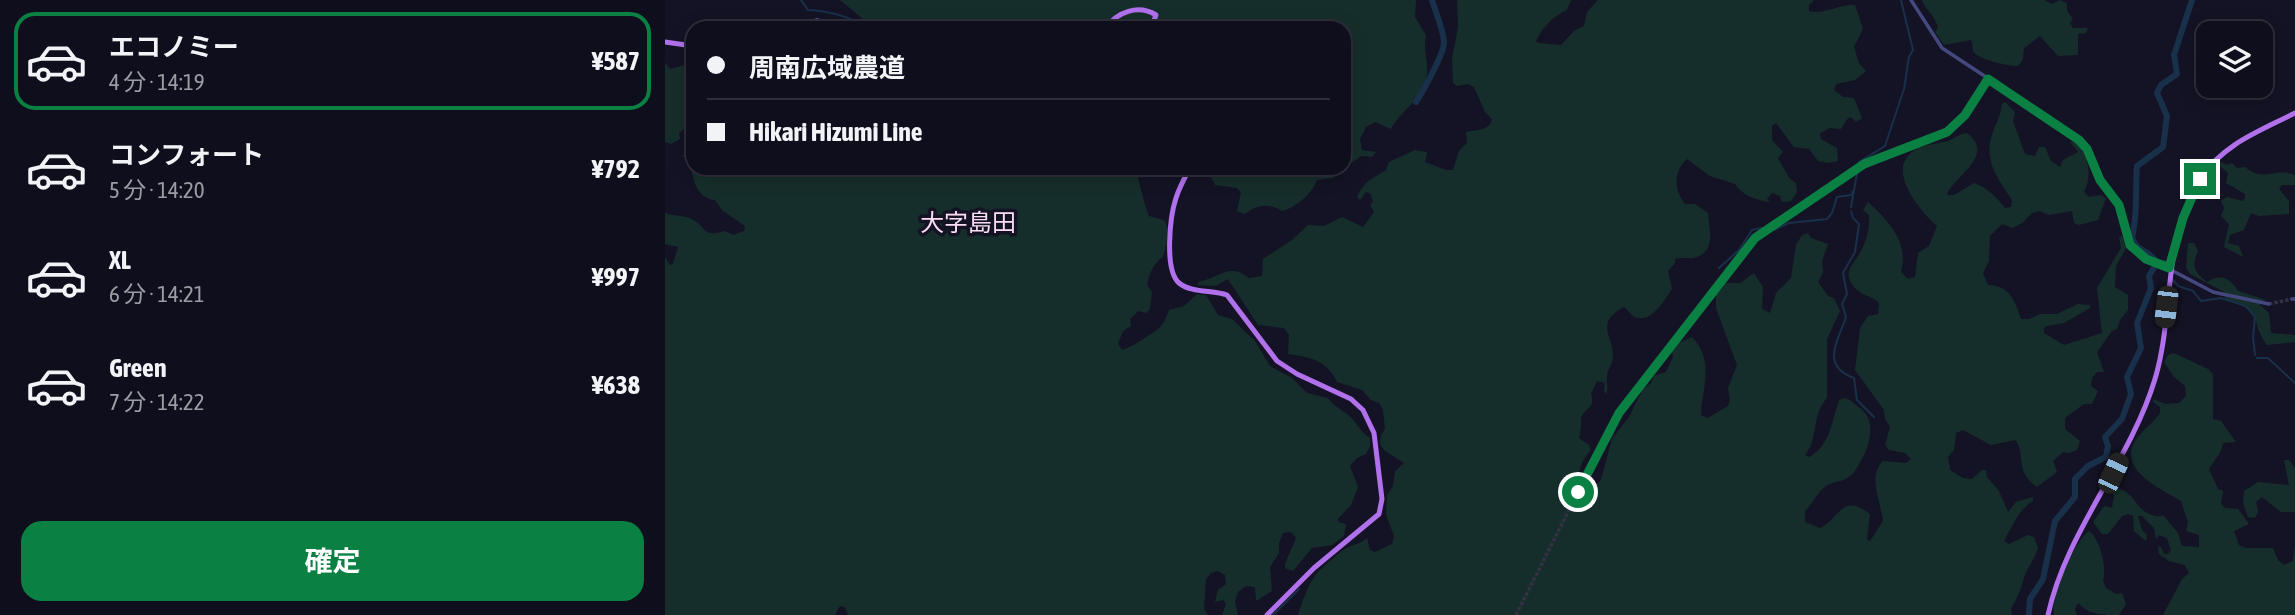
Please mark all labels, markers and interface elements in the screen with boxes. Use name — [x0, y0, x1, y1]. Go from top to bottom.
map controls — [2196, 21, 2273, 98]
button: layers — [2196, 21, 2273, 98]
icon: car — [25, 30, 88, 93]
text: エコノミー — [109, 32, 239, 62]
text: ¥587 — [592, 46, 640, 76]
text: 周南広域農道 — [749, 53, 905, 83]
text: 4 分 · 14:19 — [109, 69, 205, 95]
text: Hikari Hizumi Line — [749, 117, 923, 147]
icon: car — [25, 138, 88, 201]
text: コンフォート — [109, 140, 264, 170]
text: ¥792 — [592, 154, 640, 184]
route end — [2184, 163, 2216, 195]
text: 5 分 · 14:20 — [109, 177, 205, 203]
district label: 大字島田 — [920, 209, 1016, 236]
text: XL — [109, 245, 131, 275]
icon: car — [25, 246, 88, 309]
text: ¥997 — [592, 262, 640, 292]
text: 6 分 · 14:21 — [109, 281, 205, 307]
car — [2154, 285, 2179, 329]
text: Green — [109, 353, 167, 383]
icon: car — [25, 354, 88, 417]
text: ¥638 — [592, 370, 640, 400]
text: 7 分 · 14:22 — [109, 389, 205, 415]
car — [2095, 450, 2132, 496]
route start — [1562, 476, 1594, 508]
button: 確定 — [21, 521, 644, 601]

